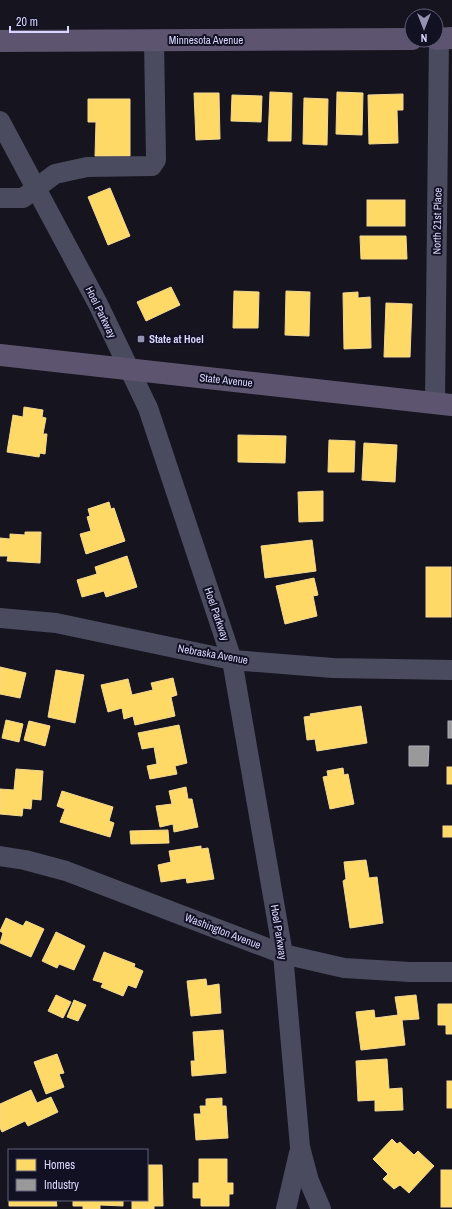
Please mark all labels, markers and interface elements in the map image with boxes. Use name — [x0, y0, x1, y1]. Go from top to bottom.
scale bar — [10, 8, 68, 34]
north arrow — [404, 8, 444, 48]
text: 20 m — [16, 14, 38, 30]
text: N — [421, 31, 427, 45]
street label: Minnesota Avenue — [169, 33, 243, 47]
street label: North 21st Place — [429, 188, 445, 254]
street label: Hoel Parkway — [83, 284, 120, 341]
place label: State at Hoel — [149, 332, 204, 346]
marker: State at Hoel — [136, 334, 146, 344]
street label: State Avenue — [199, 370, 253, 390]
street label: Hoel Parkway — [201, 585, 233, 643]
street label: Nebraska Avenue — [177, 641, 249, 667]
street label: Hoel Parkway — [268, 903, 290, 961]
street label: Washington Avenue — [183, 910, 263, 952]
legend — [8, 1149, 148, 1201]
text: Homes — [44, 1157, 75, 1173]
text: Industry — [44, 1177, 79, 1193]

